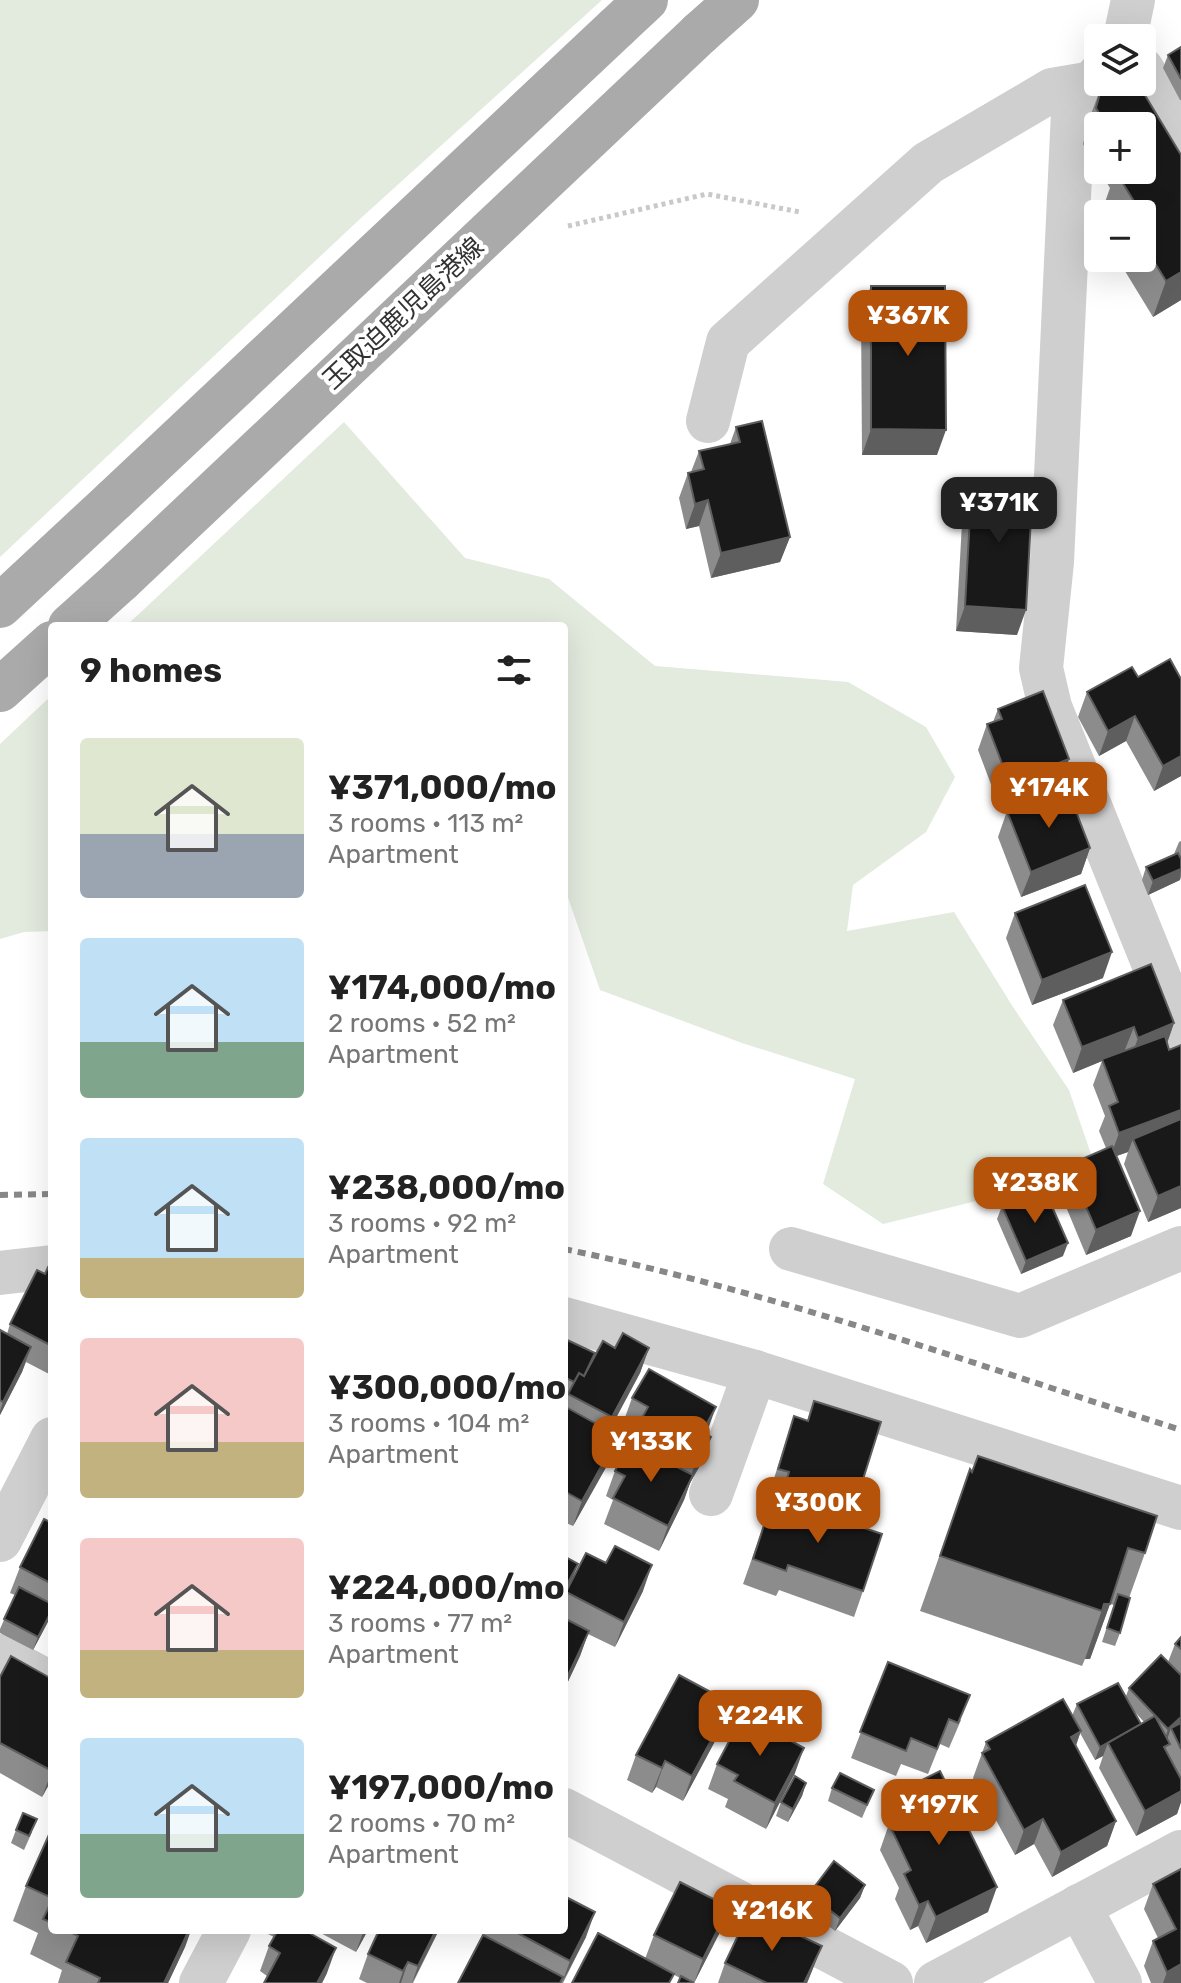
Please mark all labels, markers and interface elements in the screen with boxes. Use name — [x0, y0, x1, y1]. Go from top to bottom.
map controls — [1084, 24, 1156, 272]
button: layers — [1084, 24, 1156, 96]
button: + — [1084, 112, 1156, 184]
button: − — [1084, 200, 1156, 272]
street label: 玉取迫鹿児島港線 — [317, 231, 490, 396]
pin: ¥367K — [852, 290, 964, 358]
text: ¥367K — [866, 300, 950, 331]
pin: ¥371K — [943, 477, 1055, 545]
text: ¥371K — [959, 487, 1039, 518]
icon: filters — [492, 648, 536, 692]
text: 9 homes — [80, 650, 222, 691]
pin: ¥174K — [993, 762, 1105, 830]
text: ¥371,000/mo — [328, 767, 557, 808]
icon: home — [144, 770, 240, 866]
text: ¥174K — [1009, 772, 1089, 803]
text: 3 rooms · 113 m² — [328, 808, 523, 839]
text: Apartment — [328, 839, 459, 870]
text: ¥174,000/mo — [328, 967, 556, 1008]
icon: home — [144, 970, 240, 1066]
text: 2 rooms · 52 m² — [328, 1008, 516, 1039]
text: Apartment — [328, 1039, 459, 1070]
pin: ¥238K — [979, 1157, 1091, 1225]
text: ¥238,000/mo — [328, 1167, 565, 1208]
text: ¥238K — [992, 1167, 1078, 1198]
icon: home — [144, 1170, 240, 1266]
text: 3 rooms · 92 m² — [328, 1208, 516, 1239]
text: Apartment — [328, 1239, 459, 1270]
text: ¥300,000/mo — [328, 1367, 566, 1408]
icon: home — [144, 1370, 240, 1466]
text: 3 rooms · 104 m² — [328, 1408, 529, 1439]
pin: ¥133K — [595, 1416, 707, 1484]
text: ¥133K — [610, 1426, 692, 1457]
text: Apartment — [328, 1439, 459, 1470]
pin: ¥300K — [762, 1477, 874, 1545]
text: ¥300K — [774, 1487, 862, 1518]
text: ¥224,000/mo — [328, 1567, 565, 1608]
icon: home — [144, 1570, 240, 1666]
text: 3 rooms · 77 m² — [328, 1608, 512, 1639]
text: Apartment — [328, 1639, 459, 1670]
pin: ¥224K — [704, 1690, 816, 1758]
text: ¥224K — [717, 1700, 803, 1731]
text: ¥197,000/mo — [328, 1767, 554, 1808]
icon: home — [144, 1770, 240, 1866]
pin: ¥197K — [883, 1779, 995, 1847]
text: ¥197K — [899, 1789, 979, 1820]
text: 2 rooms · 70 m² — [328, 1808, 515, 1839]
text: Apartment — [328, 1839, 459, 1870]
pin: ¥216K — [716, 1885, 828, 1953]
text: ¥216K — [731, 1895, 813, 1926]

